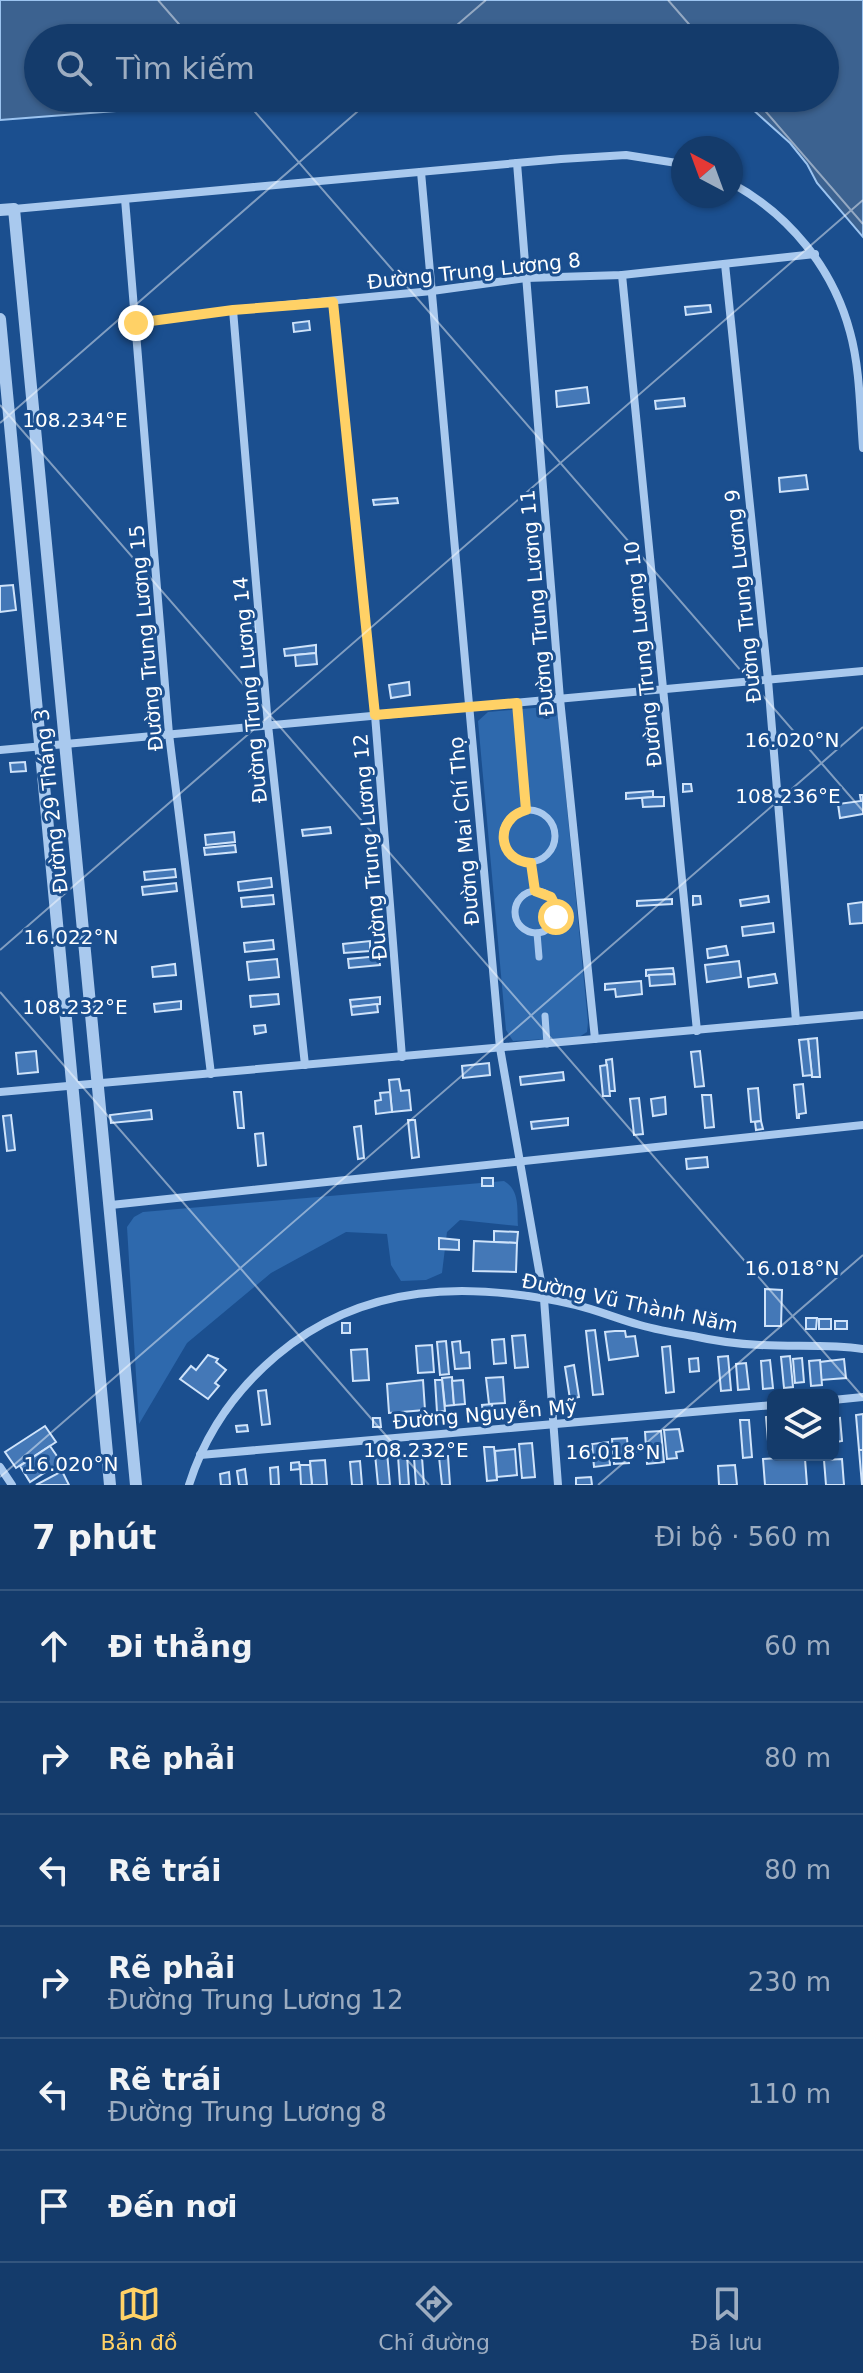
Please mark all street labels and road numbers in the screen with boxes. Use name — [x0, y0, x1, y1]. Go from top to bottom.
street label: Đường Trung Lương 8 — [366, 248, 582, 294]
street label: Đường Trung Lương 9 — [720, 488, 766, 704]
street label: Đường Trung Lương 11 — [515, 489, 559, 717]
street label: Đường Trung Lương 15 — [124, 524, 168, 752]
street label: Đường Trung Lương 10 — [619, 540, 667, 768]
street label: Đường Trung Lương 14 — [228, 576, 272, 804]
street label: Đường 29 Tháng 3 — [29, 707, 73, 895]
street label: Đường Trung Lương 12 — [348, 733, 392, 961]
street label: Đường Mai Chí Thọ — [444, 736, 484, 926]
street label: Đường Vũ Thành Năm — [520, 1268, 740, 1338]
street label: Đường Nguyễn Mỹ — [392, 1394, 578, 1434]

